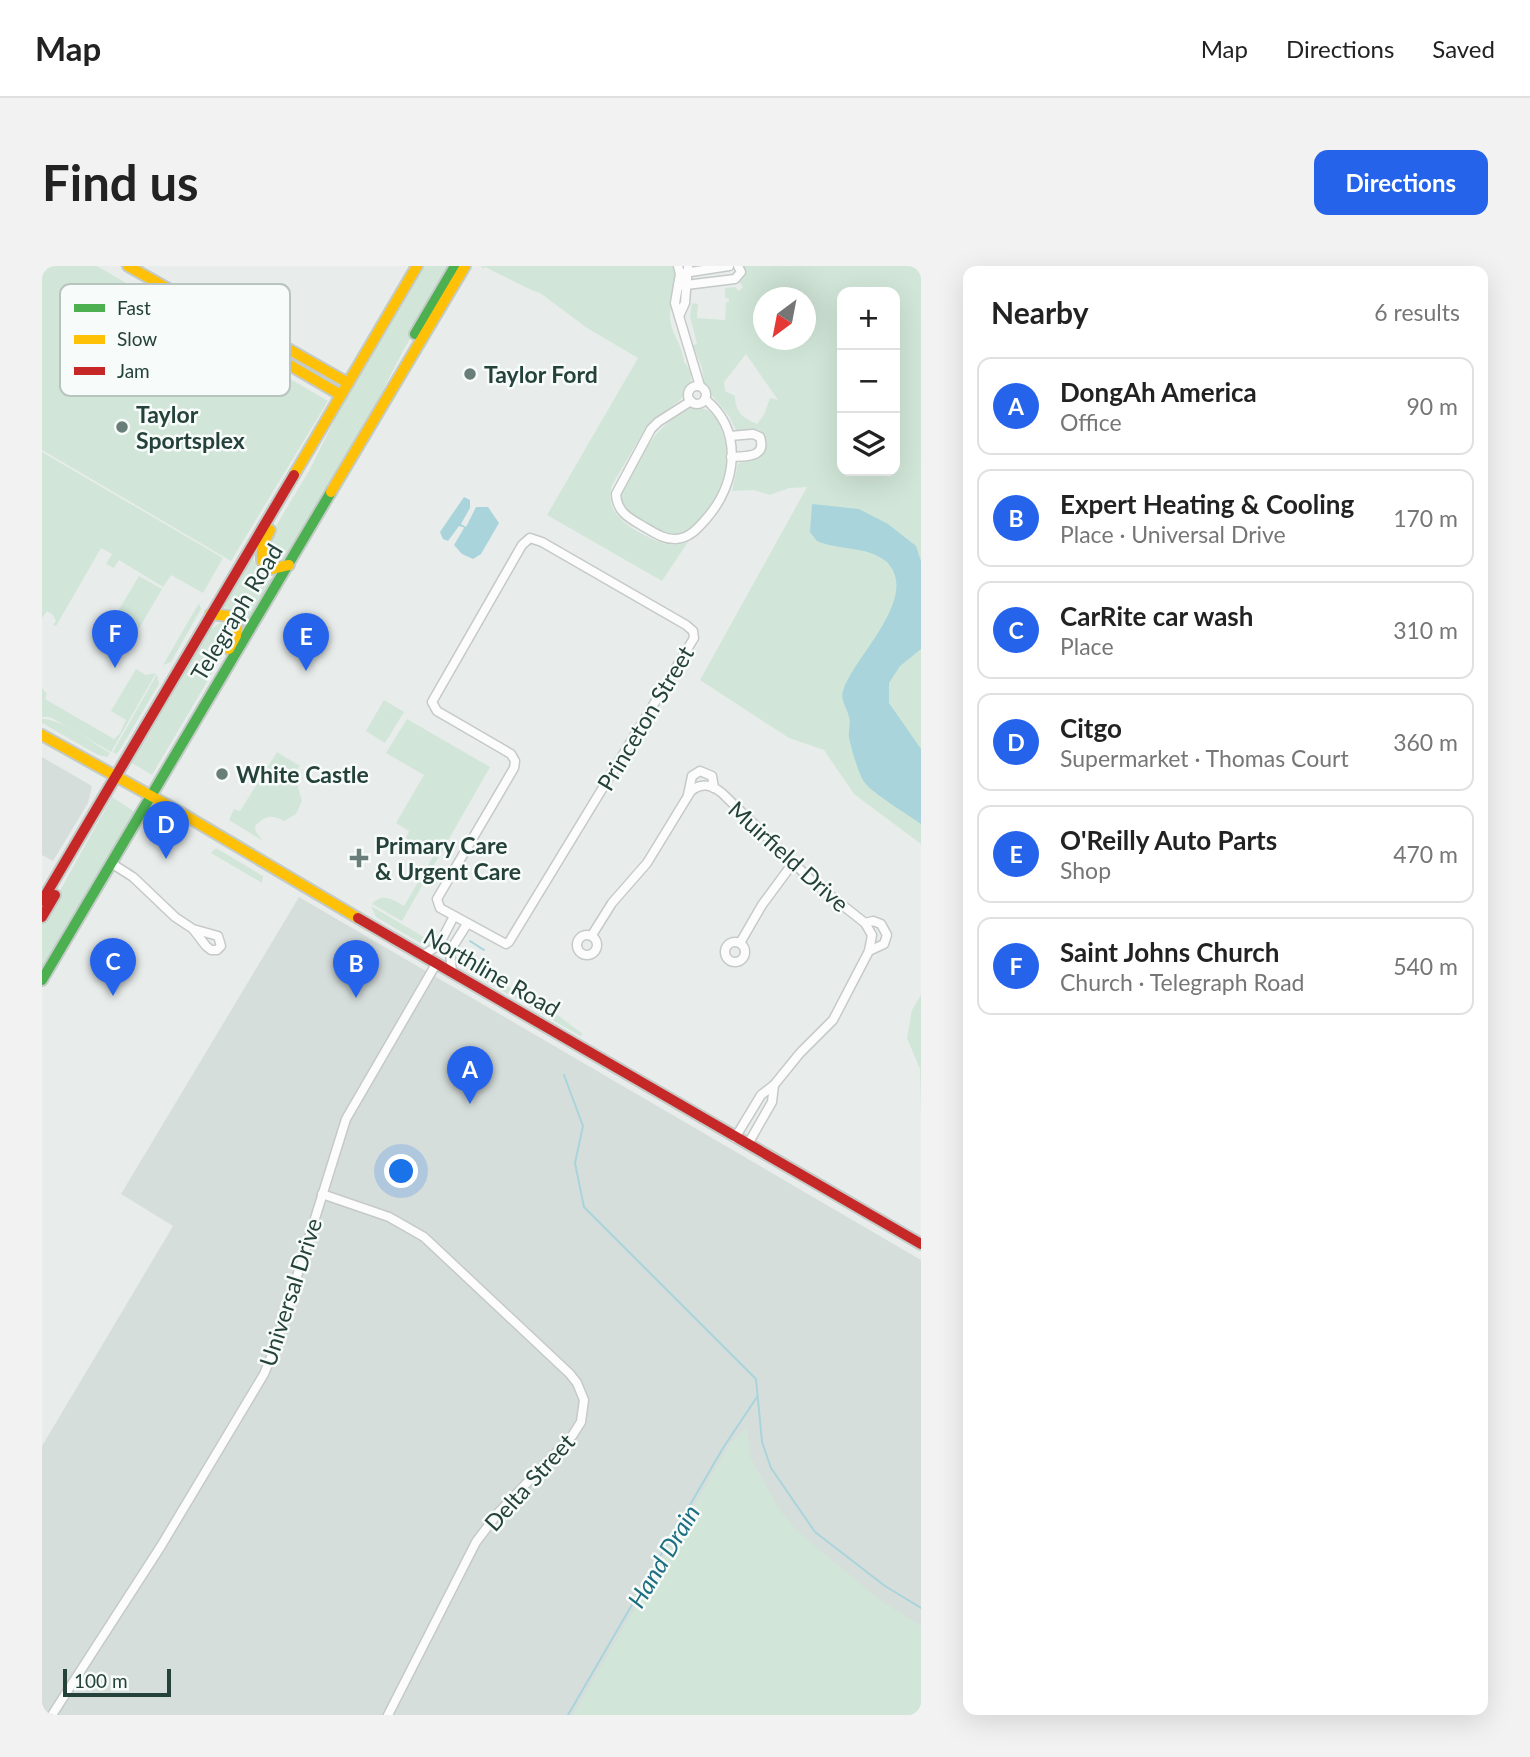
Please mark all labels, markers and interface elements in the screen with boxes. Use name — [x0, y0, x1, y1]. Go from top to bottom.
text: Map — [35, 28, 101, 68]
text: Map — [1201, 34, 1248, 63]
text: Directions — [1286, 34, 1394, 63]
text: Saved — [1432, 34, 1495, 63]
button: Directions — [1314, 150, 1488, 215]
text: Find us — [42, 153, 199, 211]
legend — [60, 284, 290, 396]
north arrow — [753, 287, 816, 350]
map controls — [837, 287, 900, 476]
button: + — [837, 287, 900, 350]
text: Nearby — [991, 294, 1089, 330]
text: Fast — [117, 296, 151, 319]
text: 6 results — [1374, 298, 1460, 326]
text: Slow — [117, 327, 157, 350]
button: − — [837, 350, 900, 413]
text: Jam — [117, 359, 150, 382]
place label: Taylor Ford — [484, 360, 598, 388]
marker: Taylor Ford — [462, 366, 478, 382]
text: DongAh America — [1060, 376, 1257, 408]
text: A — [1008, 392, 1024, 420]
text: 90 m — [1407, 392, 1458, 420]
place label: Taylor Sportsplex — [136, 400, 245, 454]
text: Office — [1060, 408, 1122, 436]
button: layers — [837, 413, 900, 476]
marker: Taylor Sportsplex — [114, 419, 130, 435]
text: Expert Heating & Cooling — [1060, 488, 1354, 520]
text: B — [1008, 504, 1024, 532]
text: 170 m — [1393, 504, 1458, 532]
text: Place · Universal Drive — [1060, 520, 1286, 548]
street label: Telegraph Road — [184, 538, 288, 686]
text: CarRite car wash — [1060, 600, 1253, 632]
pin: F — [92, 610, 138, 668]
pin: E — [283, 613, 329, 671]
text: C — [1008, 616, 1024, 644]
text: 310 m — [1393, 616, 1458, 644]
text: Place — [1060, 632, 1114, 660]
street label: Princeton Street — [591, 640, 700, 795]
text: Citgo — [1060, 712, 1122, 744]
text: D — [1007, 728, 1025, 756]
text: 360 m — [1393, 728, 1458, 756]
text: Supermarket · Thomas Court — [1060, 744, 1349, 772]
place label: White Castle — [236, 760, 369, 788]
marker: White Castle — [214, 766, 230, 782]
street label: Muirfield Drive — [723, 795, 855, 917]
pin: D — [143, 801, 189, 859]
text: O'Reilly Auto Parts — [1060, 824, 1277, 856]
place label: Primary Care & Urgent Care — [375, 831, 521, 885]
text: E — [1009, 840, 1023, 868]
text: 470 m — [1393, 840, 1458, 868]
marker: Primary Care & Urgent Care — [349, 848, 369, 868]
text: Shop — [1060, 856, 1111, 884]
street label: Northline Road — [419, 922, 565, 1022]
text: Saint Johns Church — [1060, 936, 1279, 968]
pin: C — [90, 938, 136, 996]
pin: B — [333, 940, 379, 998]
text: F — [1009, 952, 1023, 980]
text: 540 m — [1393, 952, 1458, 980]
text: Church · Telegraph Road — [1060, 968, 1305, 996]
pin: A — [447, 1046, 493, 1104]
your location — [384, 1154, 418, 1188]
street label: Universal Drive — [253, 1214, 327, 1370]
street label: Delta Street — [478, 1427, 580, 1536]
water label: Hand Drain — [621, 1499, 705, 1613]
scale bar — [63, 1666, 172, 1698]
text: 100 m — [74, 1669, 128, 1692]

